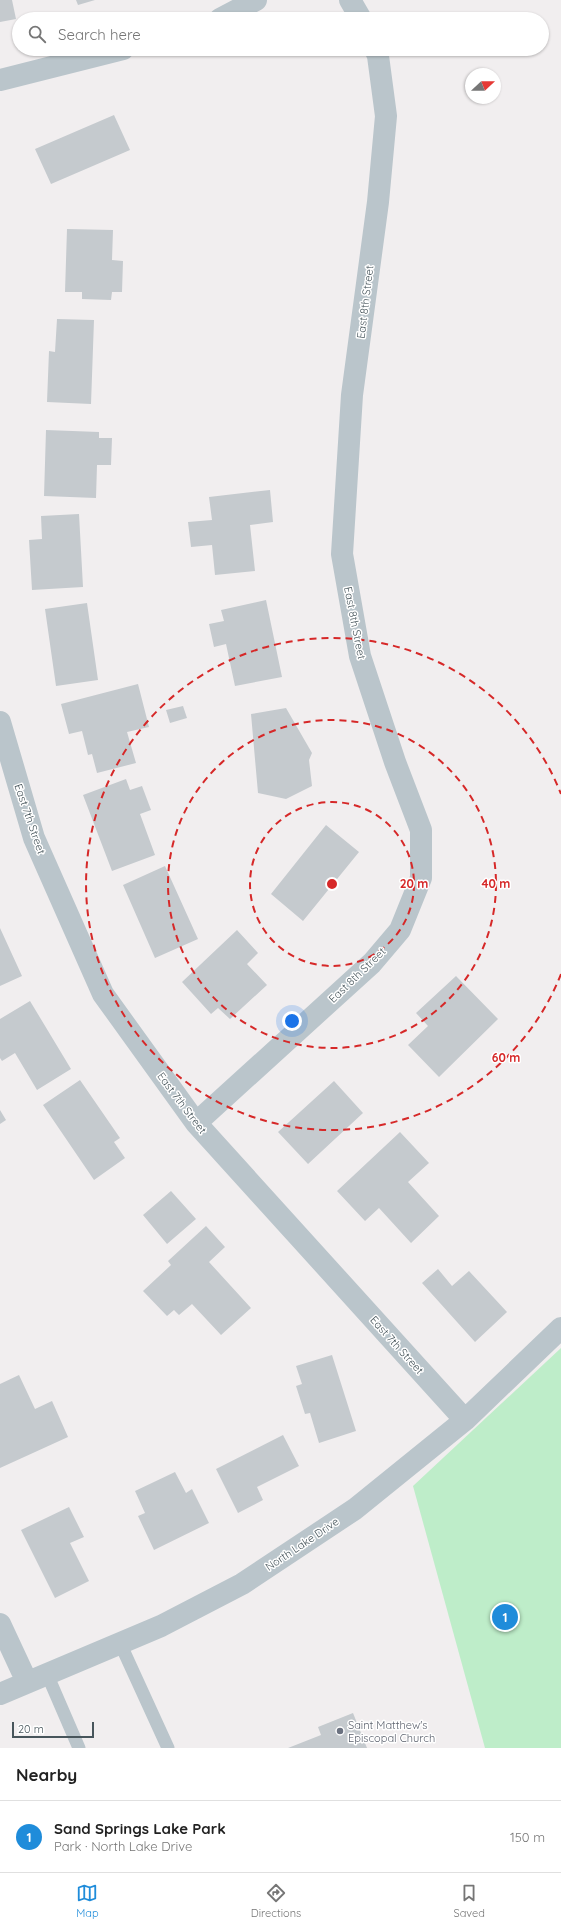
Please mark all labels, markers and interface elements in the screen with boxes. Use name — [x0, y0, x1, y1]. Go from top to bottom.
search box — [12, 12, 549, 56]
icon: search — [26, 23, 48, 45]
text: Search here — [58, 25, 141, 44]
north arrow — [465, 68, 501, 104]
street label: East 8th Street — [354, 264, 376, 339]
street label: East 8th Street — [341, 585, 369, 661]
street label: East 7th Street — [11, 782, 49, 856]
text: 20 m — [400, 876, 428, 891]
text: 40 m — [482, 876, 510, 891]
centre of rings — [325, 877, 339, 891]
street label: East 8th Street — [326, 944, 389, 1006]
your location — [282, 1011, 302, 1031]
text: 60 m — [492, 1050, 520, 1065]
street label: East 7th Street — [154, 1069, 210, 1137]
street label: East 7th Street — [367, 1313, 427, 1377]
street label: North Lake Drive — [263, 1514, 341, 1574]
pin: 1 — [492, 1602, 518, 1632]
place label: Saint Matthew's Episcopal Church — [348, 1718, 435, 1745]
scale bar — [12, 1720, 94, 1739]
text: 20 m — [18, 1722, 44, 1736]
marker: Saint Matthew's Episcopal Church — [335, 1726, 345, 1736]
text: Nearby — [16, 1764, 77, 1785]
text: Sand Springs Lake Park — [54, 1819, 226, 1838]
text: 1 — [26, 1829, 32, 1845]
text: 150 m — [510, 1829, 545, 1845]
text: Park · North Lake Drive — [54, 1838, 192, 1854]
tab: Map — [76, 1882, 99, 1920]
tab: Directions — [251, 1882, 301, 1920]
tab: Saved — [453, 1882, 485, 1920]

